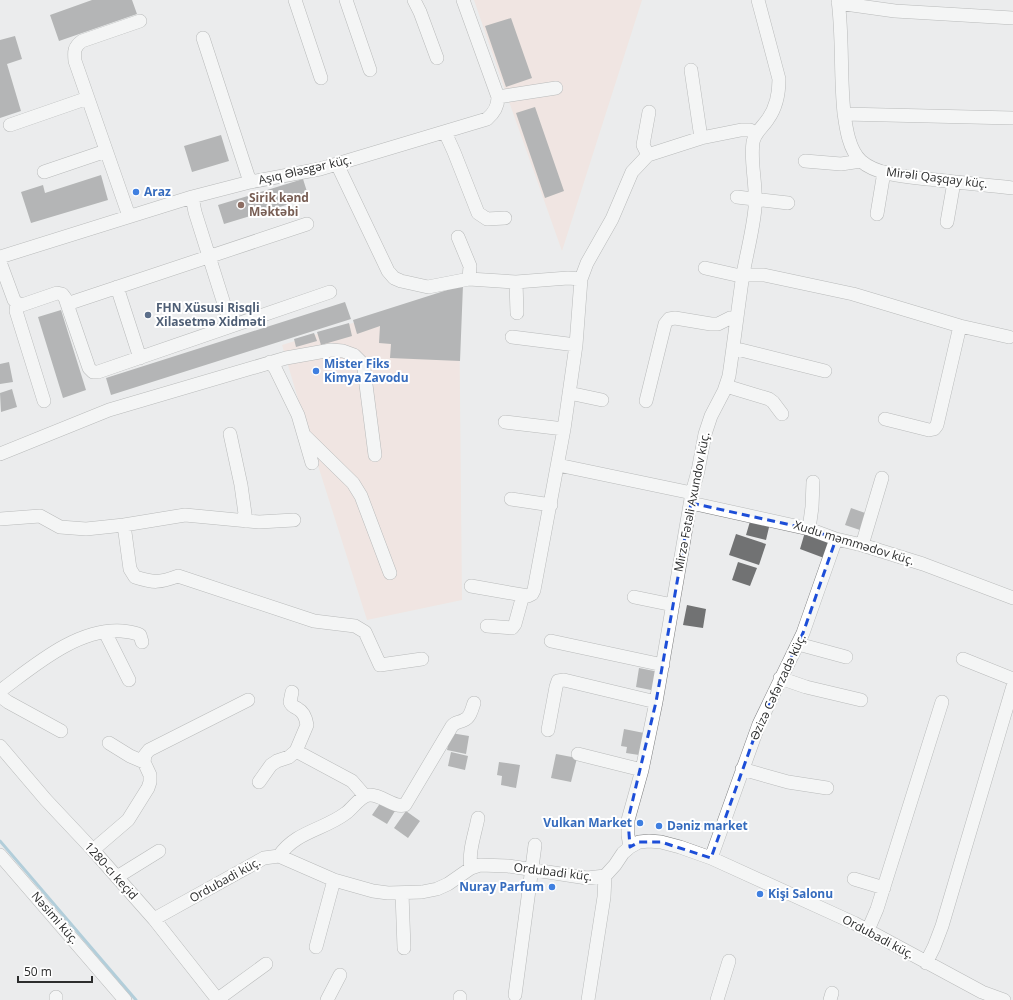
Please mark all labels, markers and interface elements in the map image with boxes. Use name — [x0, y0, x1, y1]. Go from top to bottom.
street label: Aşıq Ələsgər küç. — [257, 151, 353, 188]
street label: Mirəli Qaşqay küç. — [885, 163, 989, 192]
place label: Araz — [144, 183, 171, 200]
marker: Araz — [131, 187, 141, 197]
place label: Sirik kənd Məktəbi — [249, 189, 309, 220]
marker: Sirik kənd Məktəbi — [236, 200, 246, 210]
place label: FHN Xüsusi Risqli Xilasetmə Xidməti — [156, 299, 266, 330]
marker: FHN Xüsusi Risqli Xilasetmə Xidməti — [143, 310, 153, 320]
place label: Mister Fiks Kimya Zavodu — [324, 355, 409, 386]
marker: Mister Fiks Kimya Zavodu — [311, 366, 321, 376]
street label: Mirzə Fətəli Axundov küç. — [670, 431, 713, 573]
street label: Xudu məmmədov küç. — [792, 516, 916, 569]
street label: Əzizə Cəfərzadə küç. — [745, 631, 810, 743]
place label: Vulkan Market — [543, 814, 632, 831]
place label: Dəniz market — [667, 817, 748, 834]
marker: Vulkan Market — [635, 818, 645, 828]
marker: Dəniz market — [654, 821, 664, 831]
street label: 1280-cı keçid — [81, 838, 142, 903]
street label: Ordubadi küç. — [186, 853, 263, 906]
street label: Ordubadi küç. — [513, 858, 593, 885]
place label: Nuray Parfum — [459, 878, 544, 895]
marker: Nuray Parfum — [547, 882, 557, 892]
place label: Kişi Salonu — [768, 885, 833, 902]
street label: Nəsimi küç. — [28, 888, 83, 948]
marker: Kişi Salonu — [755, 889, 765, 899]
street label: Ordubadi küç. — [839, 911, 917, 963]
scale bar — [18, 958, 92, 984]
text: 50 m — [24, 963, 52, 980]

